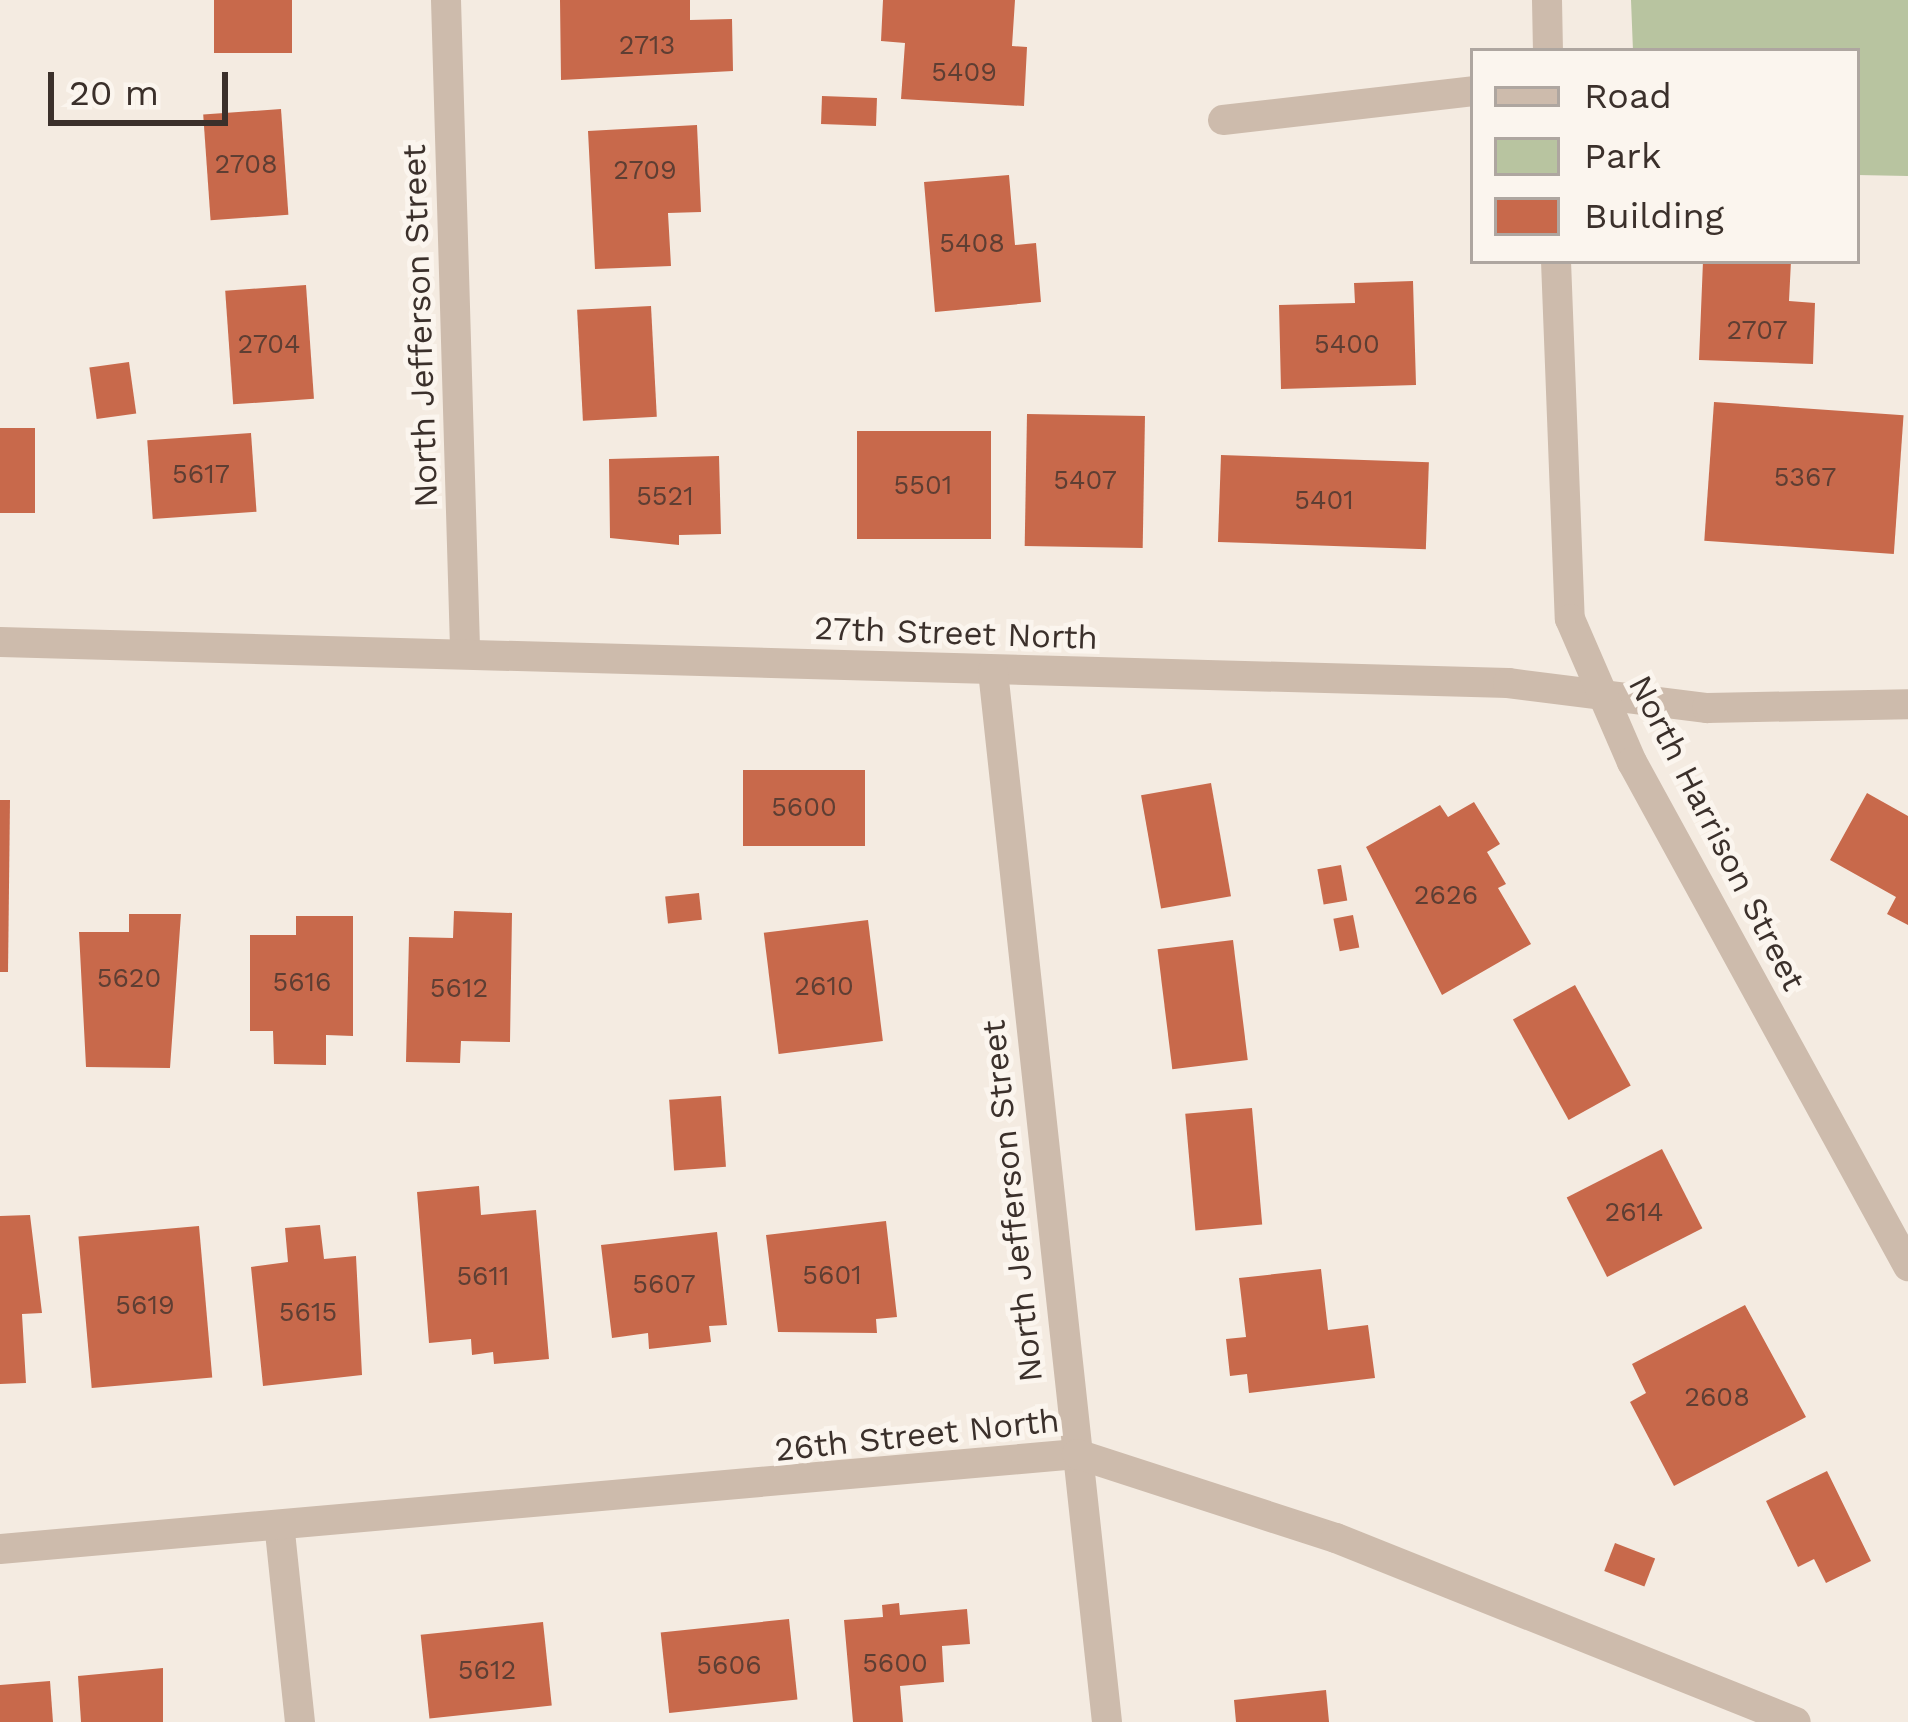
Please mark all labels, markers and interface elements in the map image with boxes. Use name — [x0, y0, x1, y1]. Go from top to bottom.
house number: 2713 — [619, 30, 675, 62]
scale bar — [54, 48, 234, 122]
legend — [1470, 48, 1860, 264]
house number: 5409 — [931, 57, 997, 89]
text: 20 m — [69, 72, 159, 114]
text: Road — [1584, 75, 1672, 117]
text: Park — [1584, 135, 1661, 177]
street label: North Jefferson Street — [394, 143, 446, 509]
house number: 2708 — [214, 149, 278, 181]
house number: 2709 — [613, 155, 677, 187]
text: Building — [1584, 195, 1724, 237]
house number: 5408 — [939, 228, 1005, 260]
house number: 2707 — [1726, 315, 1788, 347]
house number: 2704 — [237, 329, 301, 361]
house number: 5400 — [1314, 329, 1380, 361]
house number: 5617 — [172, 459, 230, 491]
house number: 5367 — [1774, 462, 1836, 494]
house number: 5407 — [1053, 465, 1117, 497]
house number: 5501 — [894, 470, 952, 502]
house number: 5521 — [636, 481, 694, 513]
house number: 5401 — [1294, 485, 1354, 517]
street label: 27th Street North — [814, 608, 1098, 658]
street label: North Harrison Street — [1620, 669, 1814, 997]
house number: 5600 — [771, 792, 837, 824]
house number: 2626 — [1414, 880, 1478, 912]
house number: 5620 — [97, 963, 161, 995]
house number: 5616 — [272, 967, 332, 999]
house number: 2610 — [794, 971, 854, 1003]
house number: 5612 — [430, 973, 488, 1005]
street label: North Jefferson Street — [973, 1018, 1051, 1384]
house number: 2614 — [1604, 1197, 1664, 1229]
house number: 5601 — [802, 1260, 862, 1292]
house number: 5611 — [456, 1261, 510, 1293]
house number: 5607 — [632, 1269, 696, 1301]
house number: 5619 — [115, 1290, 175, 1322]
house number: 5615 — [279, 1297, 337, 1329]
house number: 2608 — [1684, 1382, 1750, 1414]
street label: 26th Street North — [773, 1400, 1061, 1470]
house number: 5600 — [862, 1648, 928, 1680]
house number: 5606 — [696, 1650, 762, 1682]
house number: 5612 — [458, 1655, 516, 1687]

